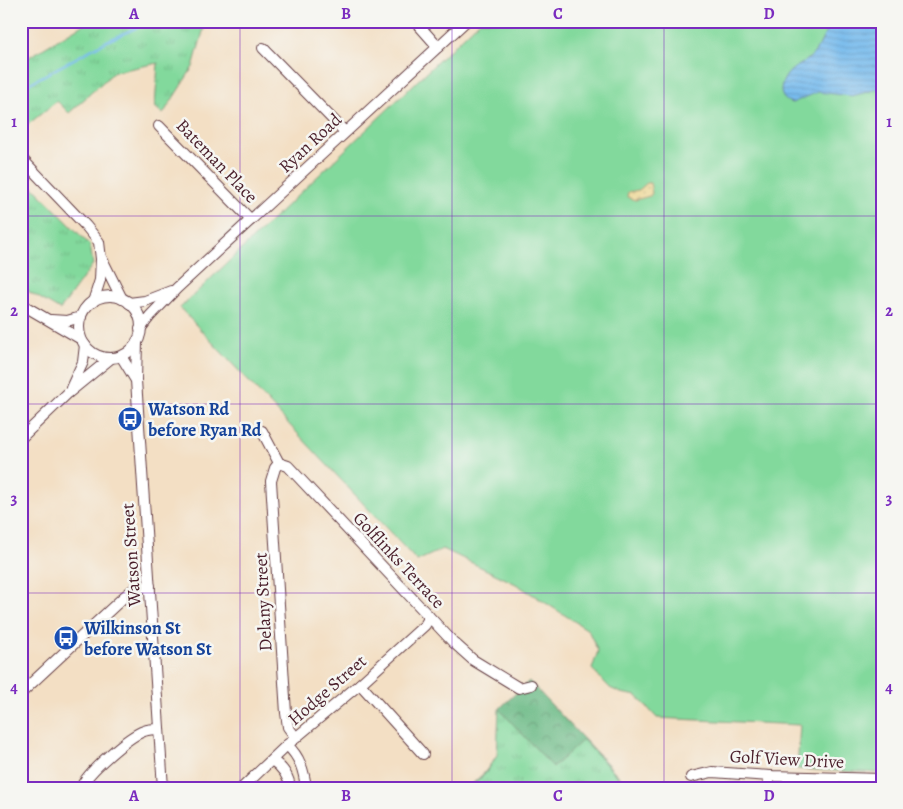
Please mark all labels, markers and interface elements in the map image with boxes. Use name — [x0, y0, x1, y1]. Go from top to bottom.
text: A — [128, 3, 140, 25]
text: B — [341, 3, 351, 25]
text: C — [553, 3, 563, 25]
text: D — [763, 3, 775, 25]
street label: Ryan Road — [273, 108, 347, 178]
text: 1 — [11, 111, 17, 133]
text: 1 — [886, 111, 892, 133]
street label: Bateman Place — [171, 114, 263, 208]
text: 2 — [10, 300, 18, 322]
text: 2 — [885, 300, 893, 322]
place label: Watson Rd before Ryan Rd — [147, 397, 262, 442]
bus stop icon: Watson Rd before Ryan Rd — [117, 406, 143, 432]
text: 3 — [11, 488, 18, 510]
text: 3 — [886, 488, 893, 510]
street label: Watson Street — [115, 502, 147, 608]
street label: Golflinks Terrace — [348, 506, 450, 614]
street label: Delany Street — [248, 552, 278, 652]
place label: Wilkinson St before Watson St — [83, 616, 212, 661]
bus stop icon: Wilkinson St before Watson St — [53, 625, 79, 651]
street label: Hodge Street — [283, 649, 371, 731]
text: 4 — [10, 677, 18, 699]
text: 4 — [885, 677, 893, 699]
street label: Golf View Drive — [729, 744, 845, 774]
text: A — [128, 785, 140, 807]
text: B — [341, 785, 351, 807]
text: C — [553, 785, 563, 807]
text: D — [763, 785, 775, 807]

